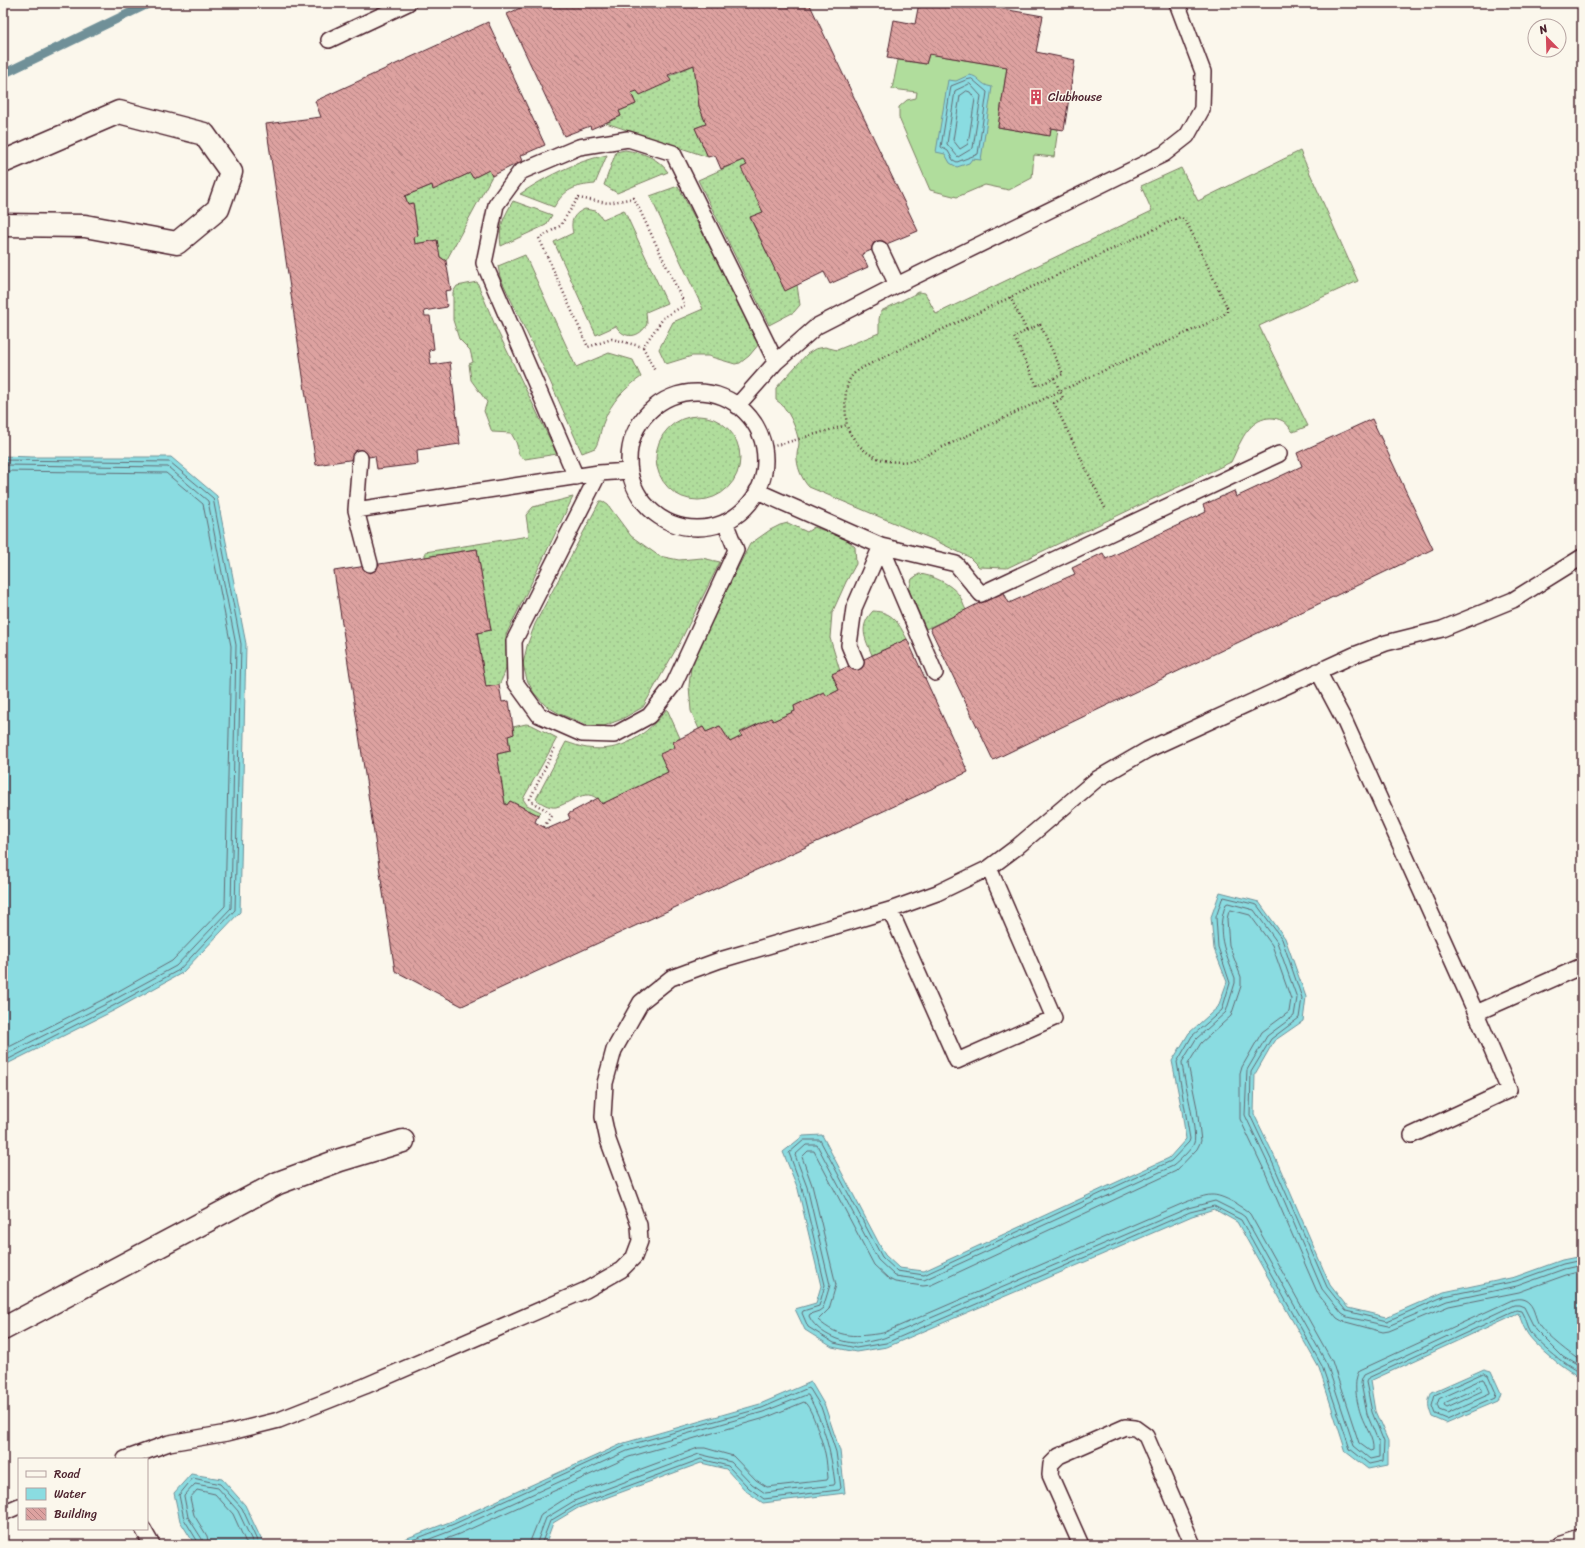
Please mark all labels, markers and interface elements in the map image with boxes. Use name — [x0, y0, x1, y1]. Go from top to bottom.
north arrow — [1527, 18, 1567, 58]
text: N — [1535, 19, 1551, 40]
place label: Clubhouse — [1048, 86, 1102, 108]
building icon: Clubhouse — [1027, 88, 1045, 106]
legend — [18, 1458, 148, 1530]
text: Road — [54, 1463, 81, 1485]
text: Water — [54, 1483, 87, 1505]
text: Building — [54, 1503, 97, 1525]

